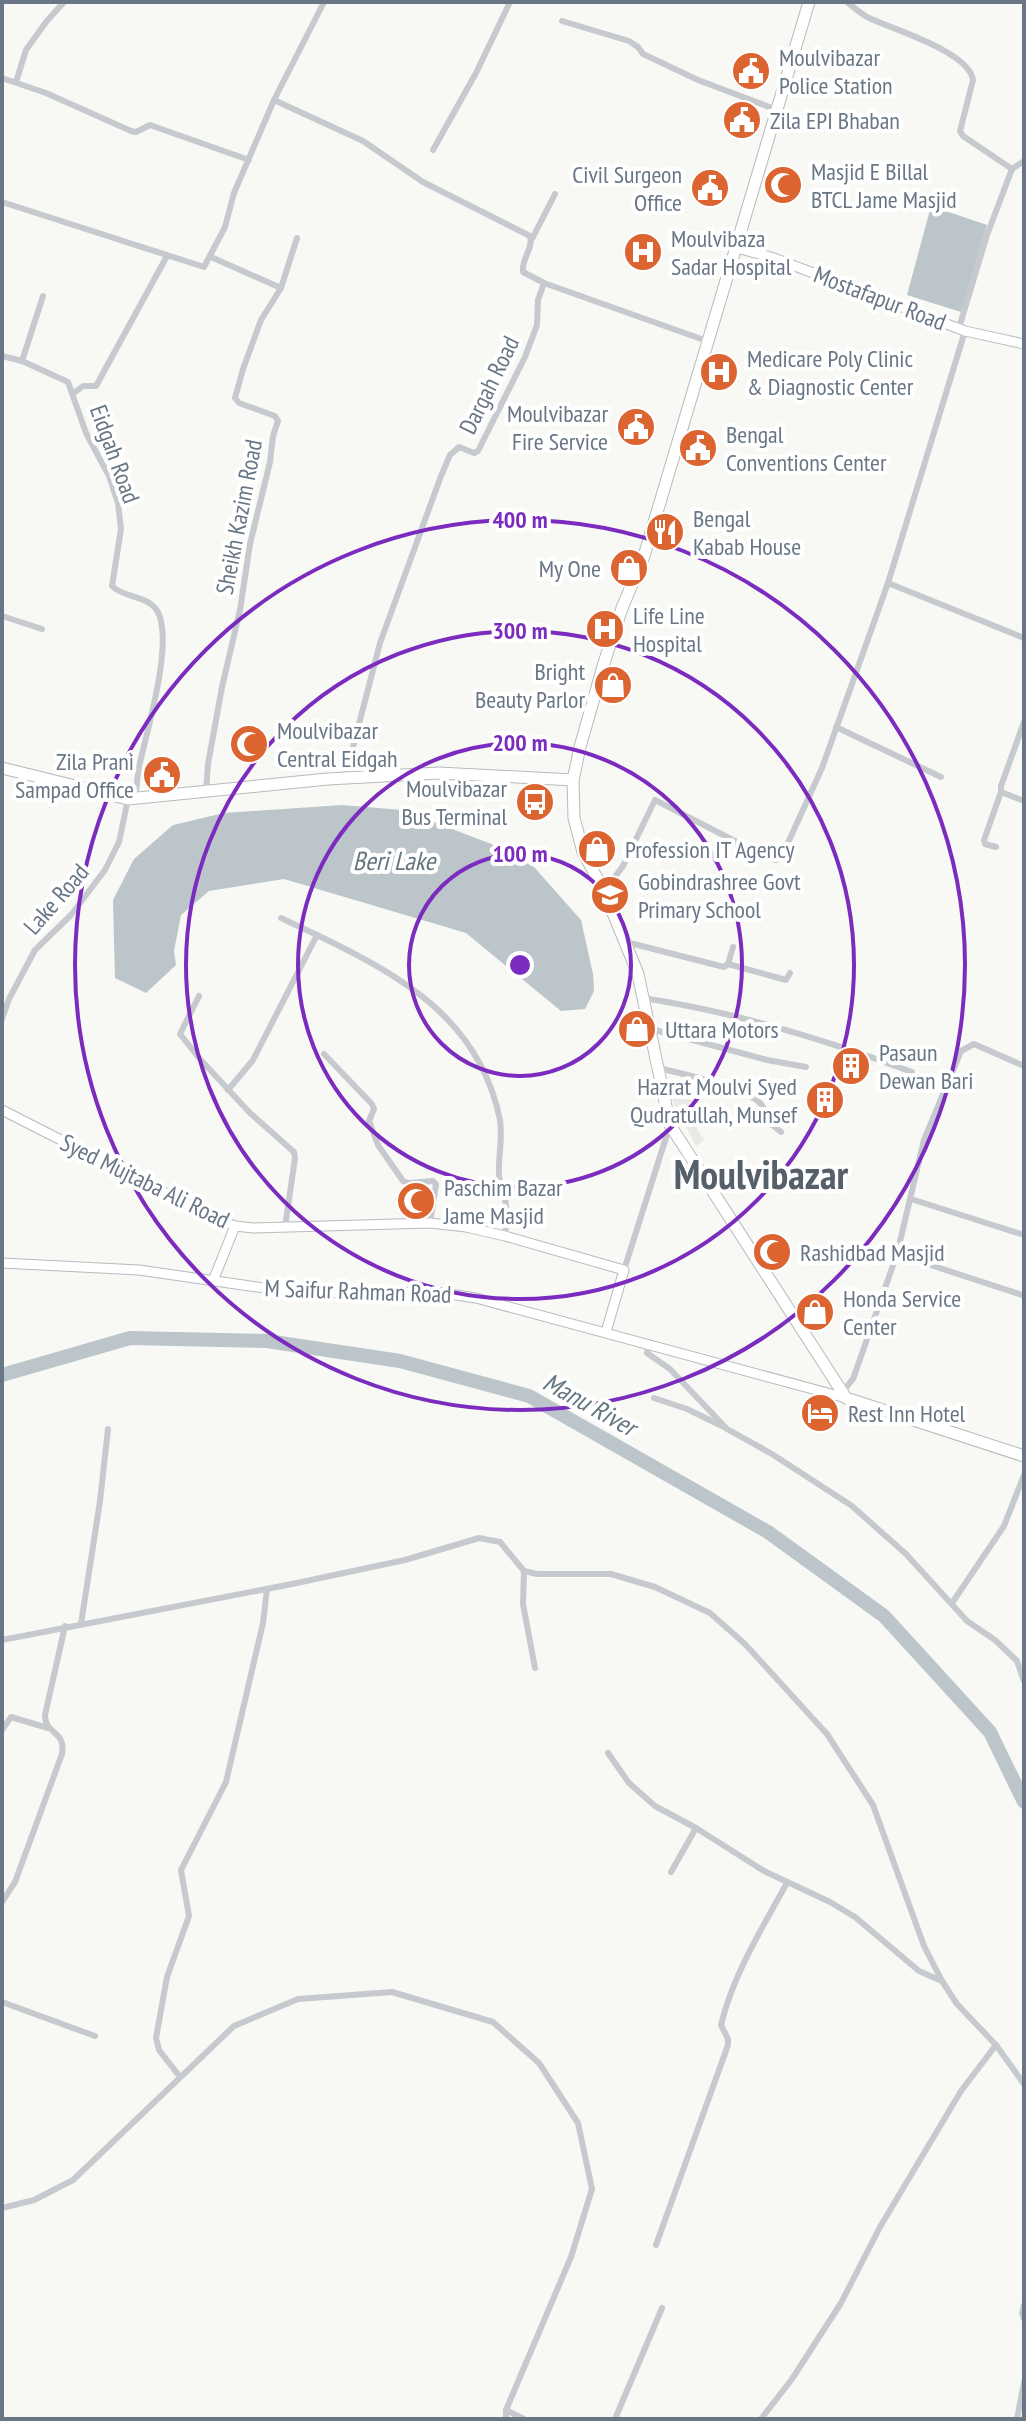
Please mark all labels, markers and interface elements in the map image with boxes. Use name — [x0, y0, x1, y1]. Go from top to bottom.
place label: Moulvibazar Police Station — [779, 42, 893, 101]
public building icon: Moulvibazar Police Station — [730, 50, 772, 92]
public building icon: Zila EPI Bhaban — [721, 99, 763, 141]
place label: Zila EPI Bhaban — [770, 105, 900, 136]
place label: Masjid E Billal BTCL Jame Masjid — [811, 156, 957, 215]
place label: Civil Surgeon Office — [572, 159, 682, 218]
mosque icon: Masjid E Billal BTCL Jame Masjid — [762, 164, 804, 206]
public building icon: Civil Surgeon Office — [689, 167, 731, 209]
place label: Moulvibaza Sadar Hospital — [671, 223, 792, 282]
hospital icon: Moulvibaza Sadar Hospital — [622, 231, 664, 273]
street label: Mostafapur Road — [809, 259, 951, 337]
street label: Dargah Road — [452, 331, 526, 439]
place label: Medicare Poly Clinic & Diagnostic Center — [747, 343, 914, 402]
hospital icon: Medicare Poly Clinic & Diagnostic Center — [698, 351, 740, 393]
place label: Moulvibazar Fire Service — [507, 398, 608, 457]
street label: Eidgah Road — [83, 401, 147, 507]
public building icon: Moulvibazar Fire Service — [615, 406, 657, 448]
place label: Bengal Conventions Center — [726, 419, 887, 478]
public building icon: Bengal Conventions Center — [677, 427, 719, 469]
street label: Sheikh Kazim Road — [209, 437, 269, 597]
place label: Bengal Kabab House — [693, 503, 801, 562]
text: 400 m — [492, 504, 548, 535]
restaurant icon: Bengal Kabab House — [644, 511, 686, 553]
shop icon: My One — [608, 547, 650, 589]
place label: My One — [539, 553, 601, 584]
place label: Life Line Hospital — [633, 600, 705, 659]
hospital icon: Life Line Hospital — [584, 608, 626, 650]
text: 300 m — [492, 615, 548, 646]
place label: Bright Beauty Parlor — [475, 656, 585, 715]
shop icon: Bright Beauty Parlor — [592, 664, 634, 706]
place label: Moulvibazar Central Eidgah — [277, 715, 398, 774]
mosque icon: Moulvibazar Central Eidgah — [228, 723, 270, 765]
text: 200 m — [492, 727, 548, 758]
place label: Zila Prani Sampad Office — [15, 746, 134, 805]
public building icon: Zila Prani Sampad Office — [141, 754, 183, 796]
place label: Moulvibazar Bus Terminal — [401, 773, 507, 832]
bus stop icon: Moulvibazar Bus Terminal — [514, 781, 556, 823]
shop icon: Profession IT Agency — [576, 828, 618, 870]
place label: Profession IT Agency — [625, 834, 794, 865]
text: 100 m — [492, 838, 548, 869]
water label: Beri Lake — [353, 844, 438, 877]
street label: Lake Road — [17, 857, 95, 941]
place label: Gobindrashree Govt Primary School — [638, 866, 801, 925]
school or university icon: Gobindrashree Govt Primary School — [589, 874, 631, 916]
centre of rings — [506, 951, 534, 979]
shop icon: Uttara Motors — [616, 1008, 658, 1050]
place label: Uttara Motors — [665, 1014, 779, 1045]
place label: Pasaun Dewan Bari — [879, 1037, 973, 1096]
building icon: Pasaun Dewan Bari — [830, 1045, 872, 1087]
place label: Hazrat Moulvi Syed Qudratullah, Munsef — [630, 1071, 798, 1130]
building icon: Hazrat Moulvi Syed Qudratullah, Munsef — [804, 1079, 846, 1121]
street label: Syed Mujtaba Ali Road — [55, 1127, 235, 1235]
district label: Moulvibazar — [674, 1148, 849, 1200]
place label: Paschim Bazar Jame Masjid — [443, 1172, 563, 1231]
mosque icon: Paschim Bazar Jame Masjid — [395, 1180, 437, 1222]
mosque icon: Rashidbad Masjid — [751, 1231, 793, 1273]
place label: Rashidbad Masjid — [800, 1237, 945, 1268]
street label: M Saifur Rahman Road — [264, 1272, 452, 1310]
place label: Honda Service Center — [843, 1283, 961, 1342]
shop icon: Honda Service Center — [794, 1291, 836, 1333]
water label: Manu River — [538, 1365, 646, 1445]
hotel icon: Rest Inn Hotel — [799, 1392, 841, 1434]
place label: Rest Inn Hotel — [848, 1398, 966, 1429]

